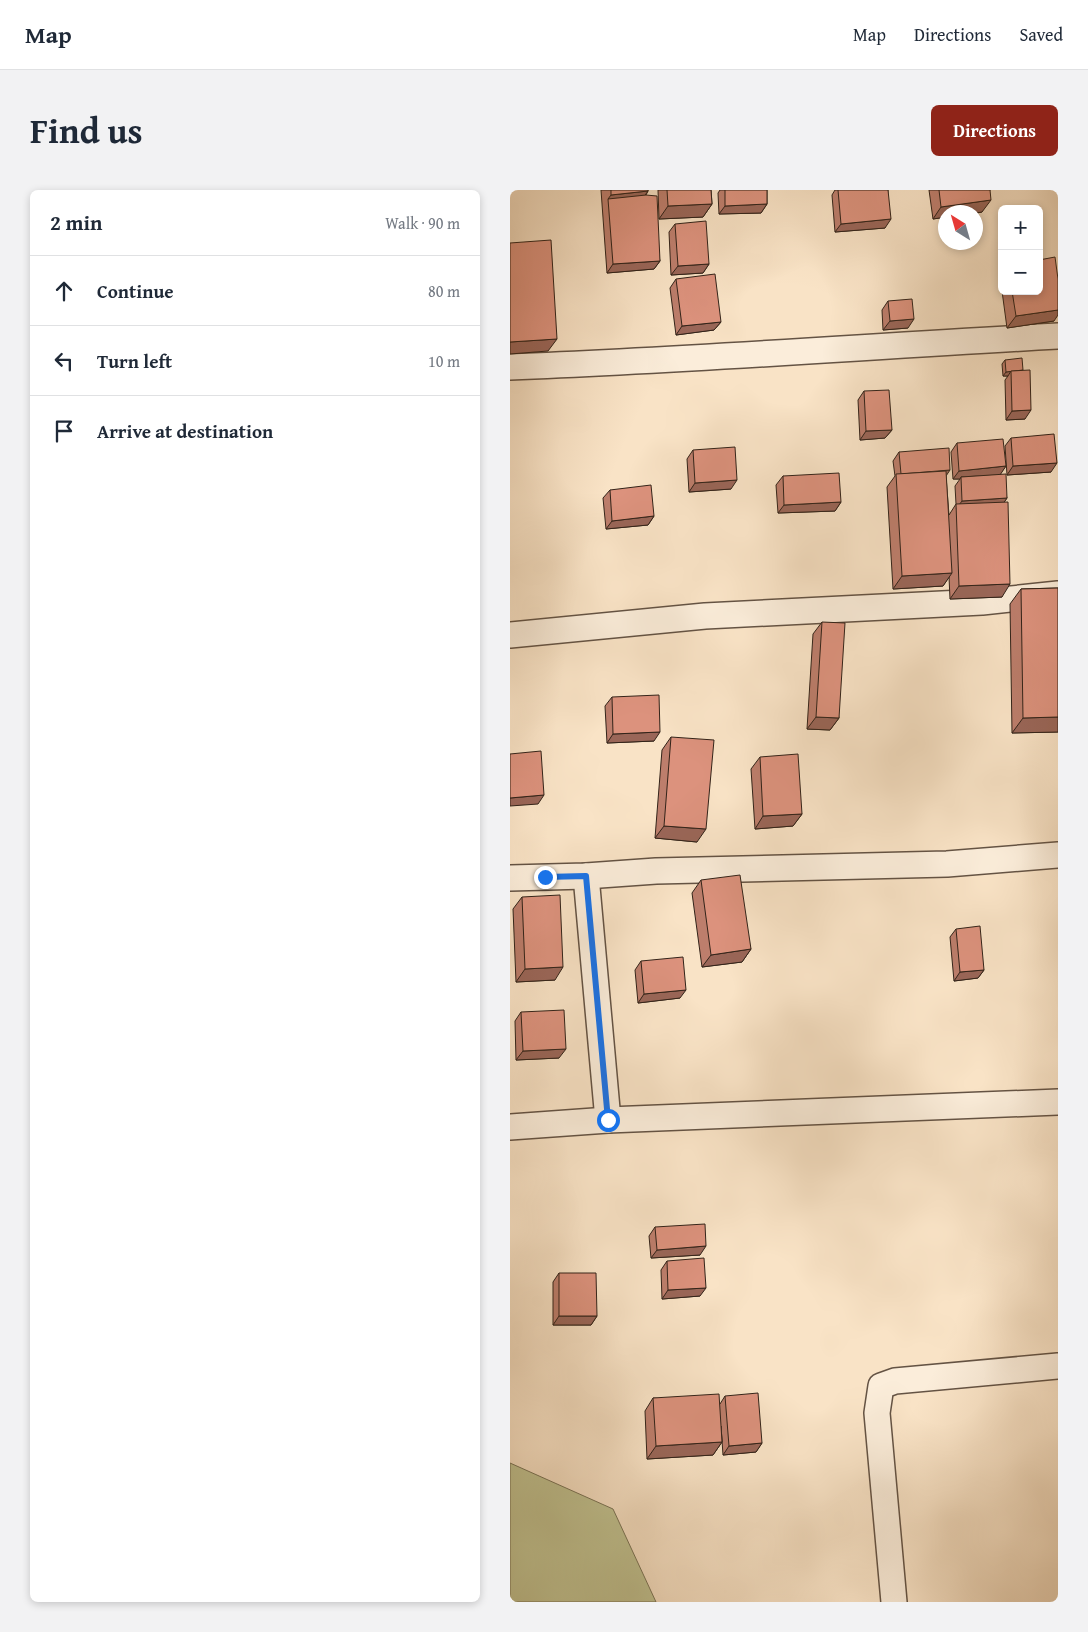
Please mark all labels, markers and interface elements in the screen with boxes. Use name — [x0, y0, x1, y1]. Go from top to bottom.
text: Map — [25, 17, 72, 52]
text: Map — [853, 21, 886, 48]
text: Directions — [914, 21, 991, 48]
text: Saved — [1019, 21, 1063, 48]
text: Find us — [30, 105, 143, 156]
button: Directions — [931, 105, 1058, 156]
north arrow — [938, 205, 983, 250]
map controls — [998, 205, 1043, 295]
button: + — [998, 205, 1043, 250]
text: 2 min — [50, 207, 102, 238]
text: Walk · 90 m — [385, 211, 460, 235]
button: − — [998, 250, 1043, 295]
icon: ahead — [50, 277, 78, 305]
text: Continue — [97, 277, 174, 305]
text: 80 m — [428, 279, 460, 303]
icon: left — [50, 347, 78, 375]
text: Turn left — [97, 347, 172, 375]
text: 10 m — [428, 349, 460, 373]
icon: arrive — [50, 417, 78, 445]
text: Arrive at destination — [97, 417, 273, 445]
route end — [534, 866, 557, 889]
route start — [597, 1109, 620, 1132]

